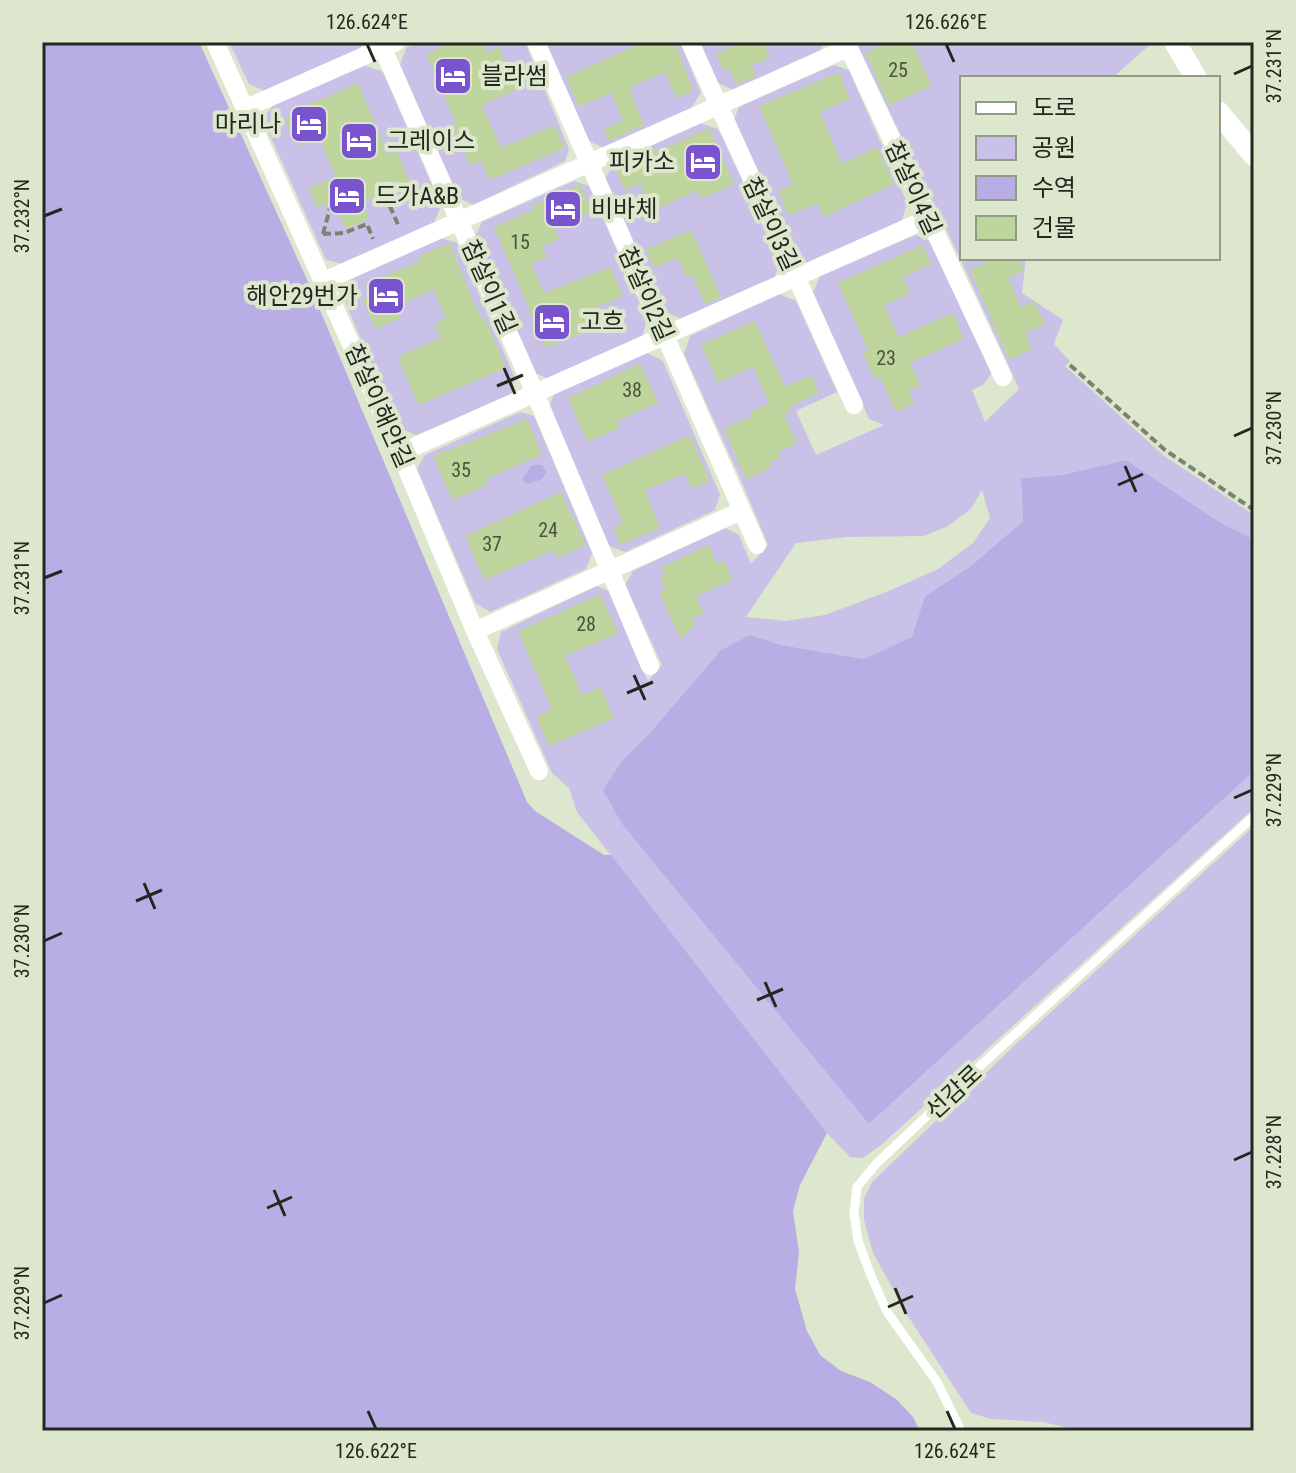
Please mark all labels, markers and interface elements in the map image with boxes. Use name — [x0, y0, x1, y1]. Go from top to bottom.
text: 126.624°E — [326, 10, 408, 34]
text: 126.626°E — [905, 10, 987, 34]
text: 37.231°N — [1262, 29, 1286, 103]
hotel icon: 블라썸 — [432, 55, 474, 97]
house number: 25 — [888, 58, 908, 82]
place label: 블라썸 — [481, 62, 547, 90]
legend — [960, 76, 1220, 260]
text: 도로 — [1032, 94, 1076, 122]
hotel icon: 마리나 — [288, 103, 330, 145]
place label: 마리나 — [215, 110, 281, 138]
hotel icon: 그레이스 — [338, 120, 380, 162]
place label: 그레이스 — [387, 127, 475, 155]
text: 공원 — [1032, 134, 1076, 162]
street label: 참살이4길 — [879, 137, 947, 239]
hotel icon: 피카소 — [682, 141, 724, 183]
place label: 피카소 — [609, 148, 675, 176]
street label: 참살이3길 — [737, 173, 805, 275]
text: 수역 — [1032, 174, 1076, 202]
hotel icon: 드가A&B — [326, 175, 368, 217]
text: 37.232°N — [10, 179, 34, 253]
place label: 드가A&B — [375, 182, 459, 210]
hotel icon: 비바체 — [542, 188, 584, 230]
place label: 비바체 — [591, 195, 657, 223]
text: 건물 — [1032, 214, 1076, 242]
house number: 15 — [510, 230, 530, 254]
street label: 참살이1길 — [456, 236, 522, 338]
street label: 참살이2길 — [613, 243, 679, 345]
hotel icon: 해안29번가 — [365, 275, 407, 317]
place label: 해안29번가 — [246, 282, 358, 310]
hotel icon: 고흐 — [531, 301, 573, 343]
place label: 고흐 — [580, 308, 624, 336]
street label: 참살이해안길 — [339, 340, 419, 472]
house number: 23 — [876, 346, 896, 370]
house number: 38 — [622, 378, 642, 402]
text: 37.230°N — [1262, 391, 1286, 465]
house number: 35 — [451, 458, 471, 482]
house number: 24 — [538, 518, 558, 542]
house number: 37 — [482, 532, 502, 556]
text: 37.231°N — [10, 541, 34, 615]
house number: 28 — [576, 612, 596, 636]
text: 37.229°N — [1262, 753, 1286, 827]
text: 37.230°N — [10, 904, 34, 978]
street label: 선감로 — [920, 1059, 988, 1125]
text: 37.228°N — [1262, 1115, 1286, 1189]
text: 37.229°N — [10, 1266, 34, 1340]
text: 126.622°E — [335, 1439, 417, 1463]
text: 126.624°E — [914, 1439, 996, 1463]

